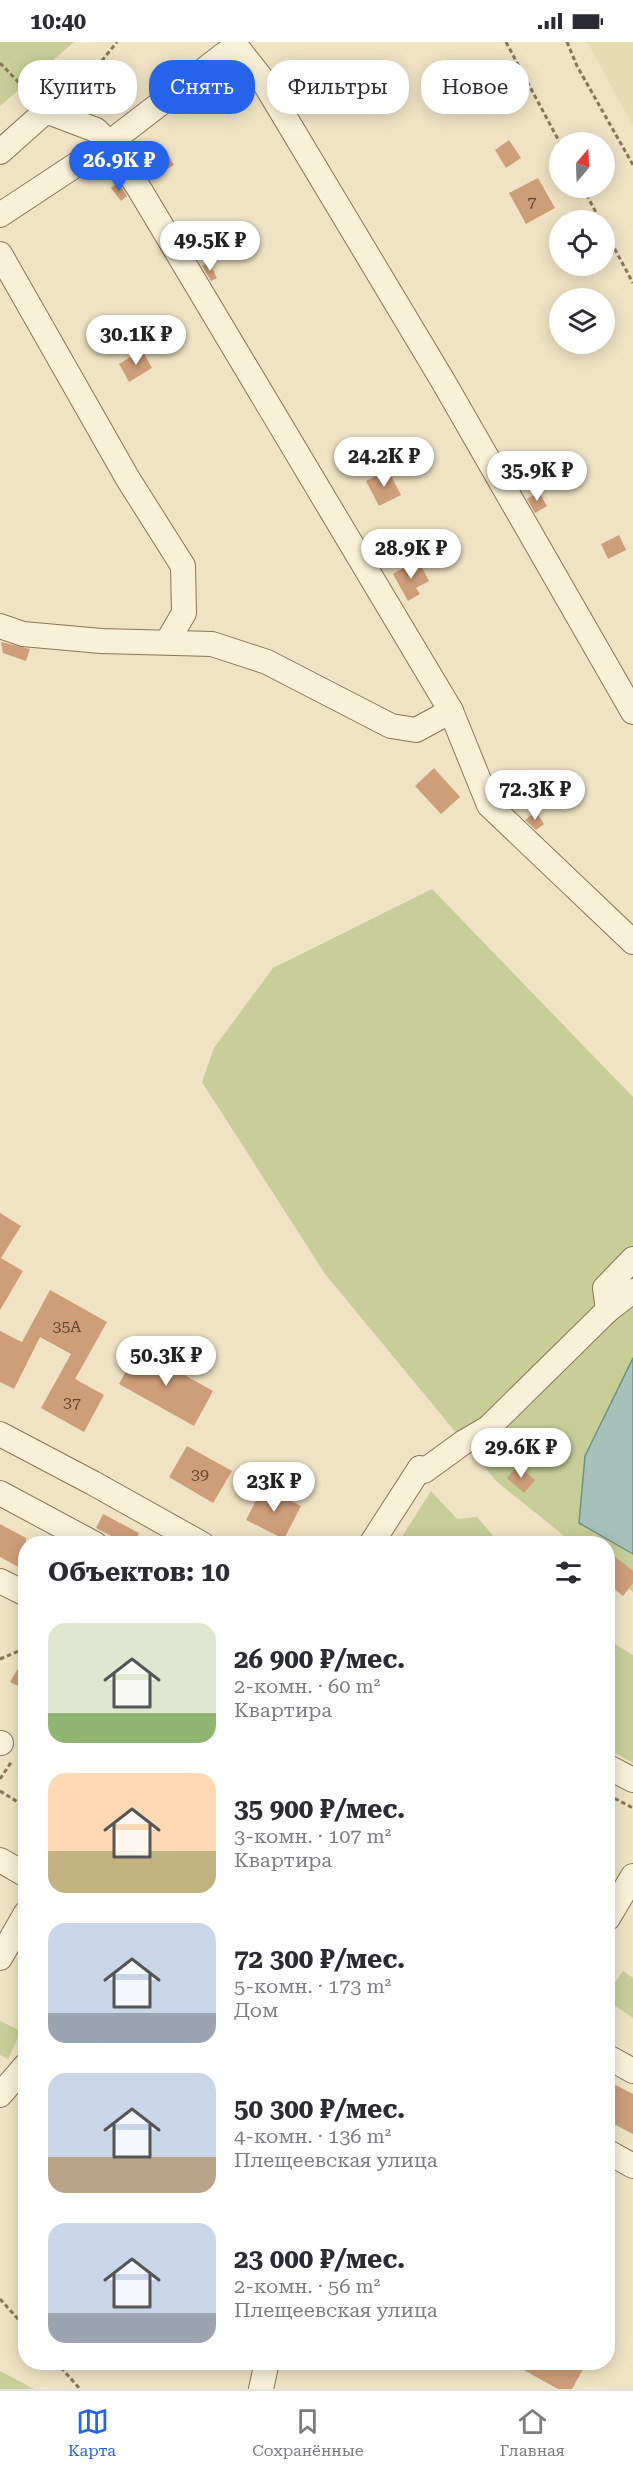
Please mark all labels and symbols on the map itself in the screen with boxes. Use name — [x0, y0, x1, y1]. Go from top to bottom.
north arrow — [549, 132, 615, 198]
pin: 26.9K ₽ — [64, 141, 174, 192]
house number: 7 — [528, 192, 537, 211]
pin: 49.5K ₽ — [155, 221, 265, 272]
pin: 30.1K ₽ — [81, 315, 191, 366]
pin: 24.2K ₽ — [329, 437, 439, 488]
pin: 35.9K ₽ — [482, 451, 592, 502]
pin: 28.9K ₽ — [356, 529, 466, 580]
pin: 72.3K ₽ — [480, 770, 590, 821]
house number: 35А — [52, 1317, 82, 1336]
pin: 50.3K ₽ — [111, 1336, 221, 1387]
house number: 37 — [63, 1393, 81, 1412]
pin: 29.6K ₽ — [466, 1428, 576, 1479]
pin: 23K ₽ — [232, 1462, 316, 1513]
house number: 39 — [191, 1465, 209, 1484]

